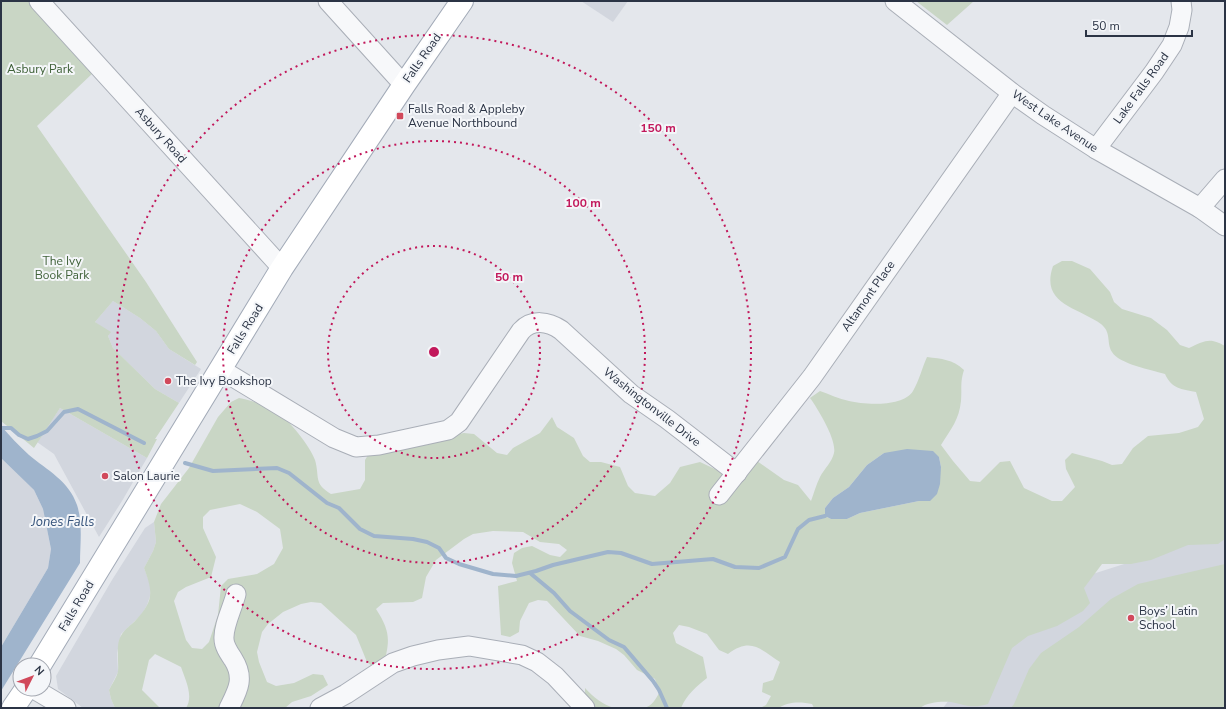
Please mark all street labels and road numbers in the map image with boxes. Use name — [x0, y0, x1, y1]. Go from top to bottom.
street label: Falls Road — [399, 30, 445, 86]
street label: Lake Falls Road — [1110, 49, 1172, 127]
street label: West Lake Avenue — [1009, 86, 1101, 156]
street label: Asbury Road — [132, 104, 190, 166]
street label: Altamont Place — [838, 257, 898, 335]
street label: Falls Road — [223, 301, 267, 357]
street label: Washingtonville Drive — [600, 364, 704, 450]
street label: Falls Road — [55, 578, 97, 634]

